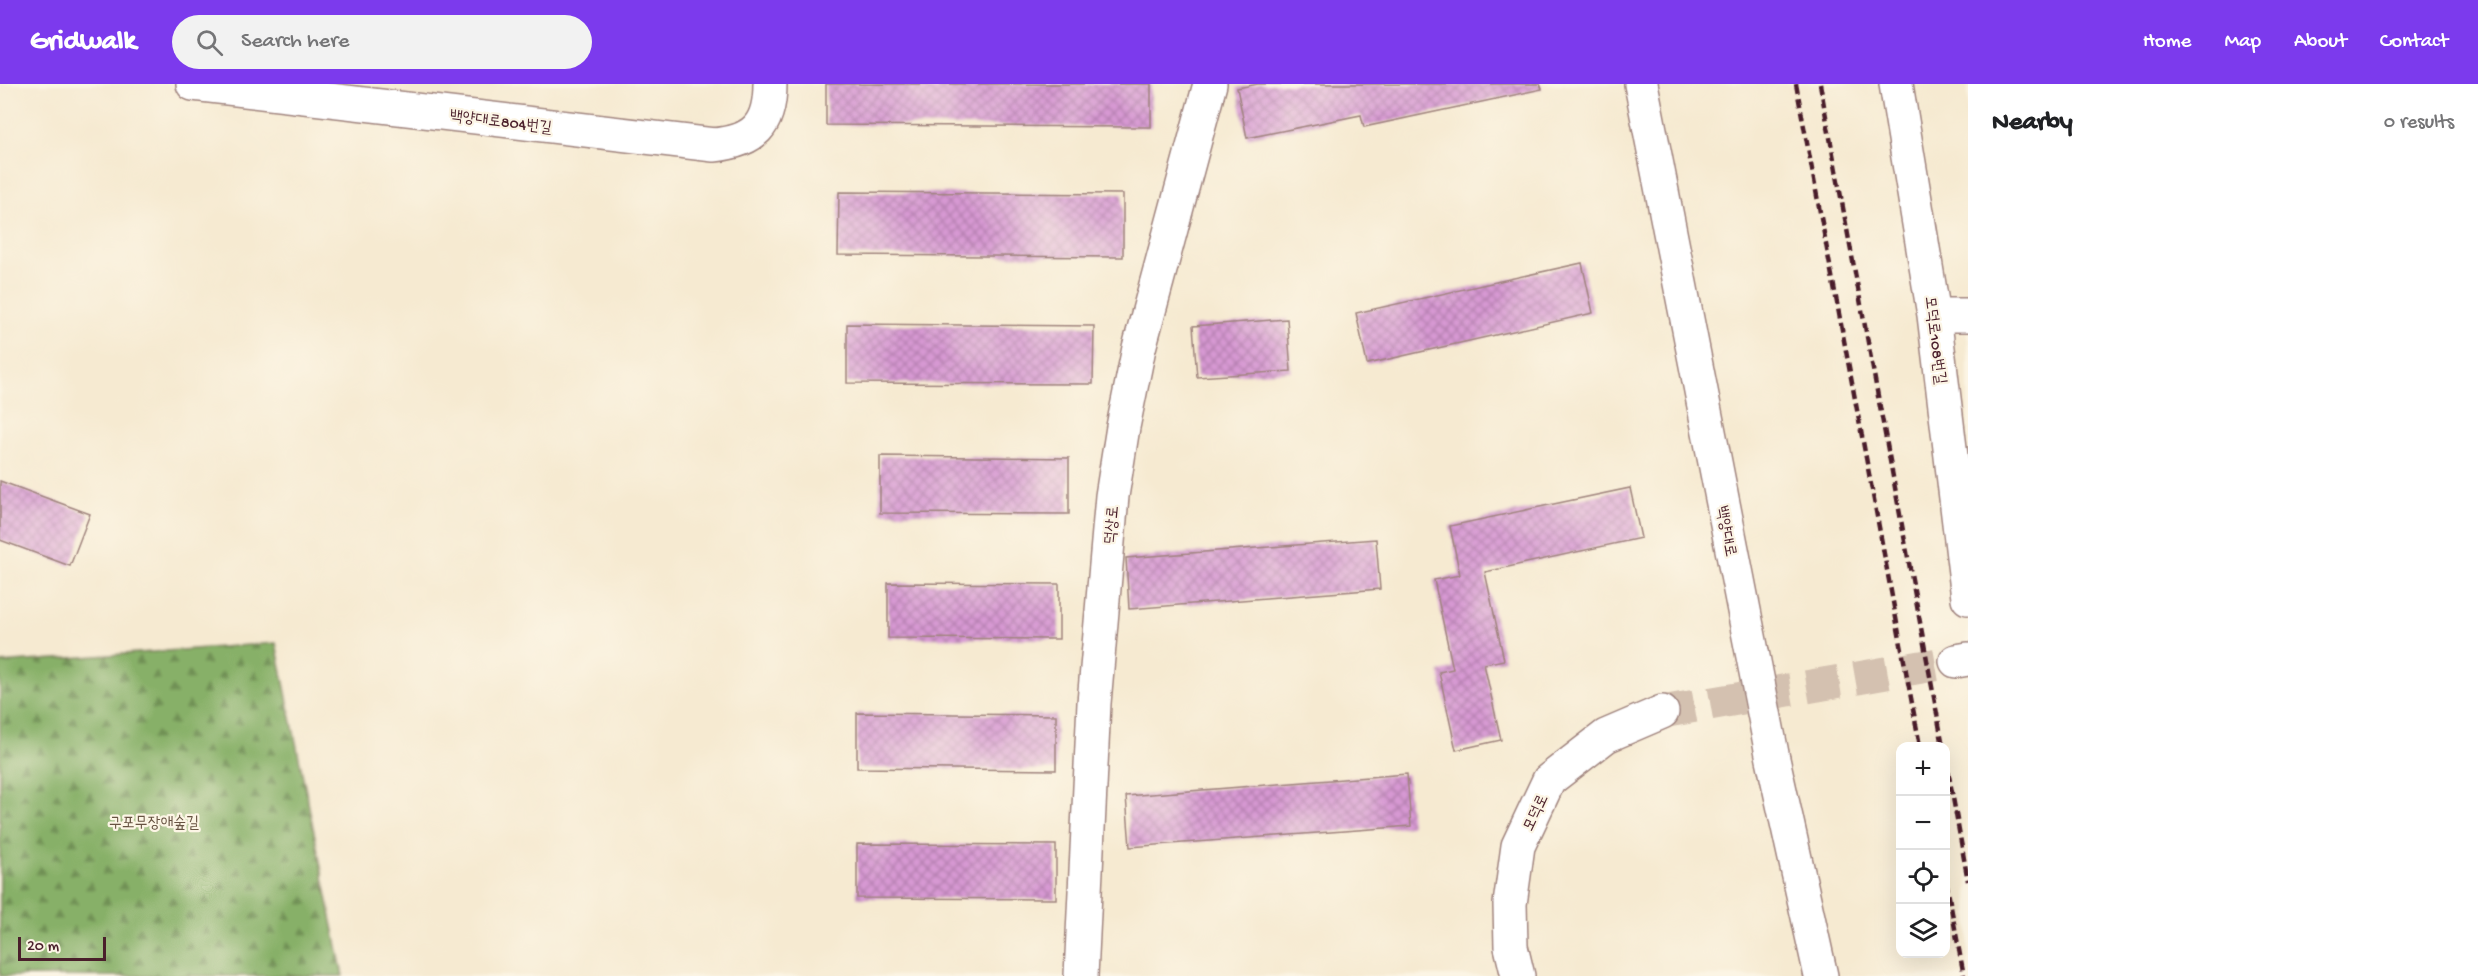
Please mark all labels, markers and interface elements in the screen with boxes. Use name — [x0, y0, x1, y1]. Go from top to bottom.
search box — [172, 15, 592, 69]
text: Gridwalk — [30, 26, 136, 59]
icon: search — [193, 26, 226, 59]
text: Search here — [241, 29, 349, 55]
text: Home — [2143, 30, 2191, 55]
text: Map — [2224, 30, 2261, 55]
text: About — [2294, 30, 2347, 55]
text: Contact — [2380, 30, 2448, 55]
street label: 백양대로804번길 — [448, 108, 553, 139]
text: Nearby — [1992, 108, 2073, 139]
text: 0 results — [2384, 112, 2454, 135]
street label: 모덕로108번길 — [1919, 295, 1948, 386]
street label: 덕상로 — [1102, 505, 1125, 545]
street label: 백양대로 — [1710, 505, 1739, 559]
map controls — [1896, 742, 1950, 958]
button: + — [1896, 742, 1950, 796]
street label: 모덕로 — [1520, 792, 1554, 835]
button: − — [1896, 796, 1950, 850]
park label: 구포무장애숲길 — [109, 814, 199, 834]
button: locate — [1896, 850, 1950, 904]
button: layers — [1896, 904, 1950, 958]
scale bar — [18, 934, 106, 962]
text: 20 m — [27, 938, 59, 957]

